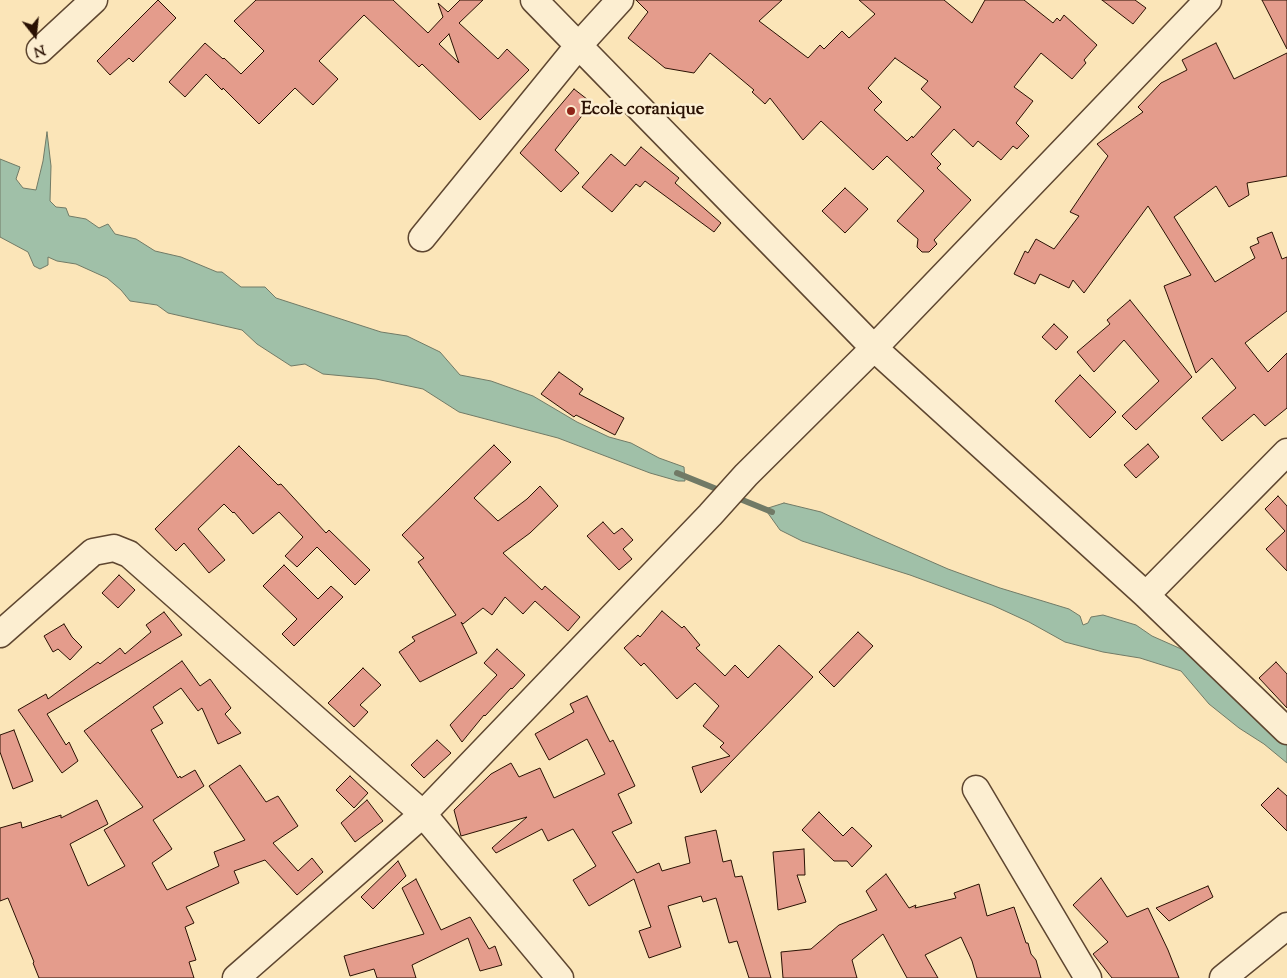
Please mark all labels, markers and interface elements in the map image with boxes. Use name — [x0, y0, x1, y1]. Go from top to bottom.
north arrow — [10, 10, 60, 60]
text: N — [31, 38, 47, 61]
place label: Ecole coranique — [581, 100, 704, 122]
marker: Ecole coranique — [565, 105, 577, 117]

